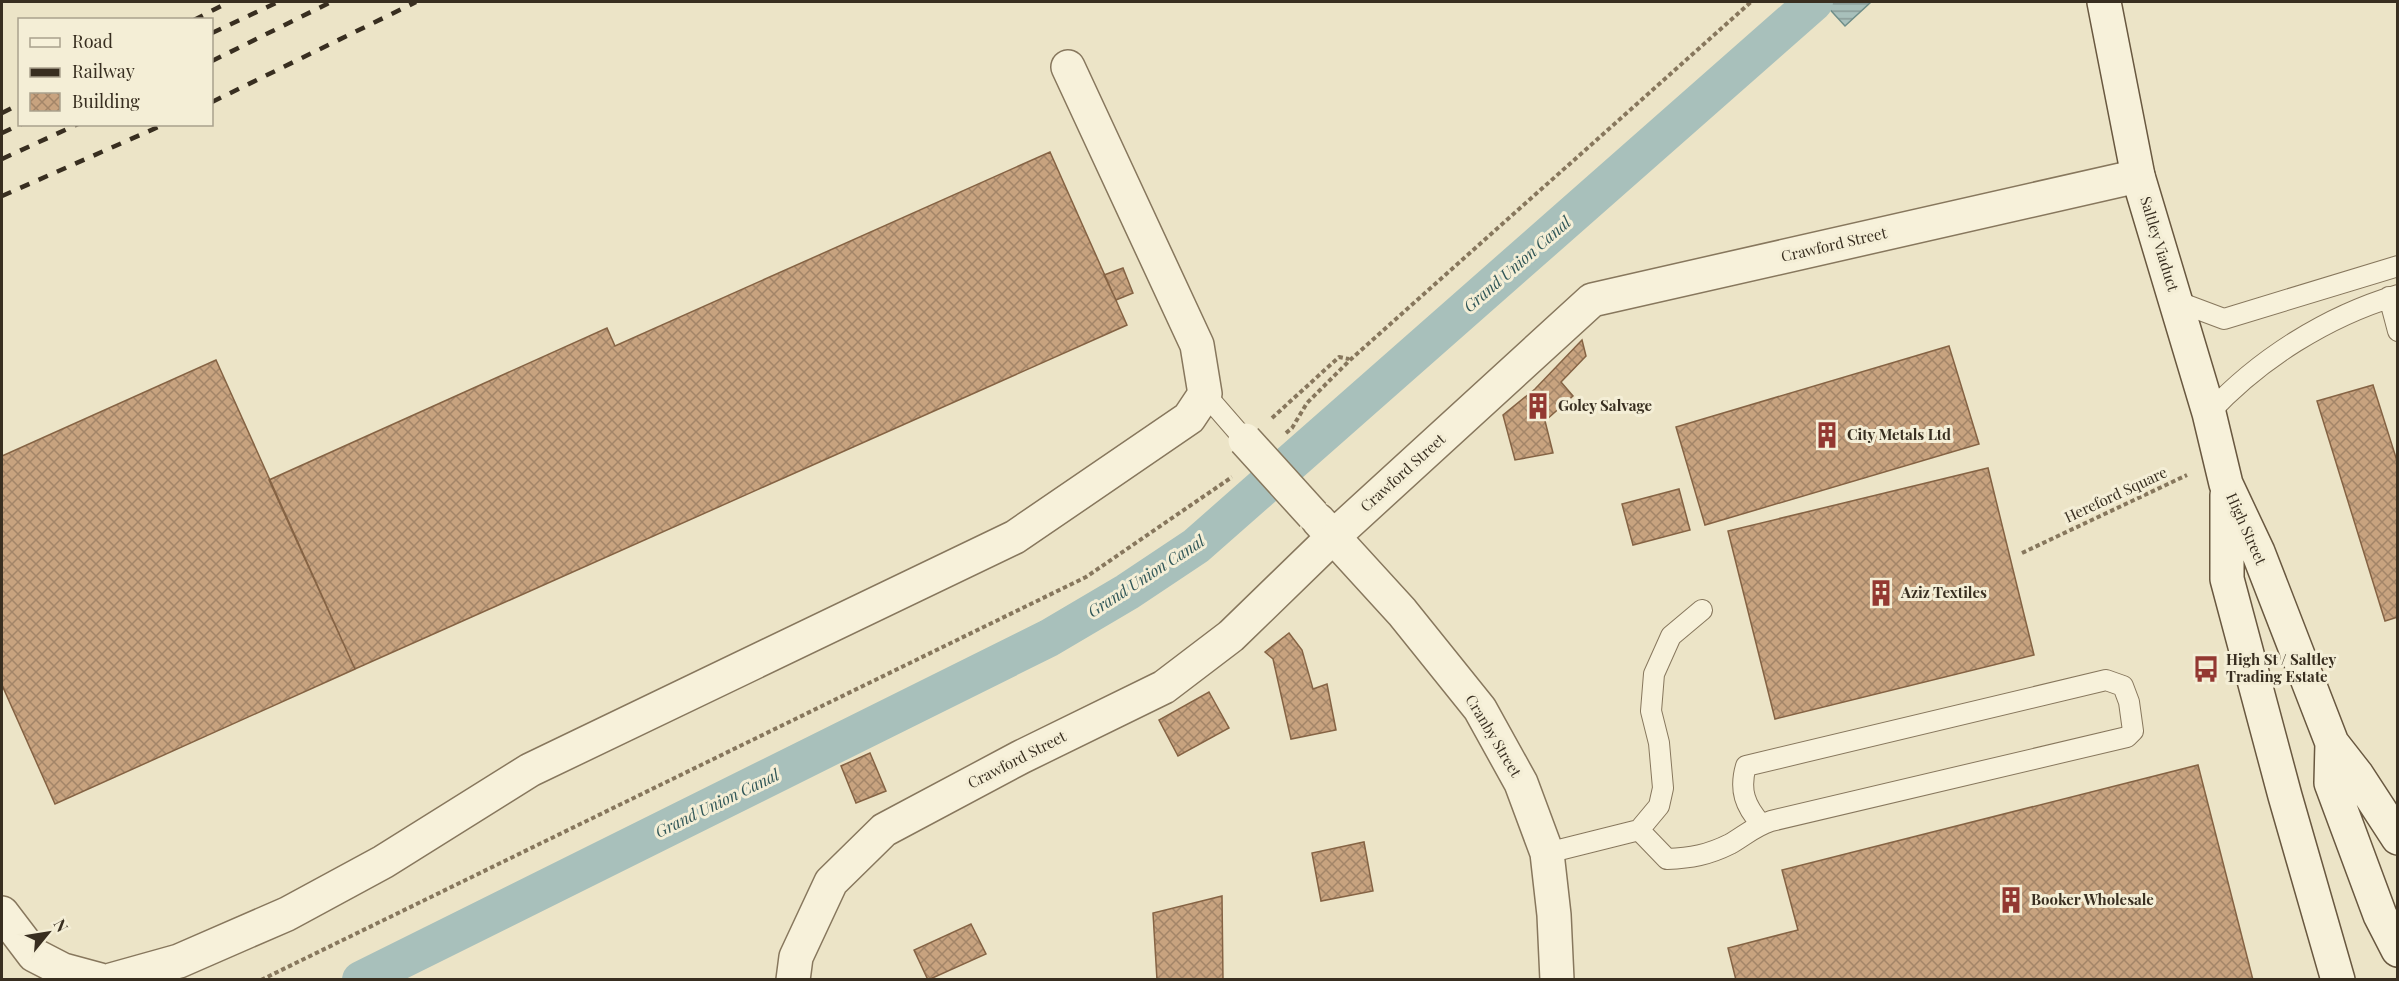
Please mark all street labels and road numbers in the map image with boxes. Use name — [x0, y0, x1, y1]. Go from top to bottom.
street label: Saltley Viaduct — [2136, 194, 2184, 294]
street label: Crawford Street — [1779, 222, 1889, 266]
street label: Crawford Street — [1356, 428, 1450, 516]
street label: Hereford Square — [2061, 462, 2170, 527]
street label: High Street — [2222, 490, 2272, 568]
street label: Cranby Street — [1461, 691, 1527, 781]
street label: Crawford Street — [964, 725, 1070, 793]

